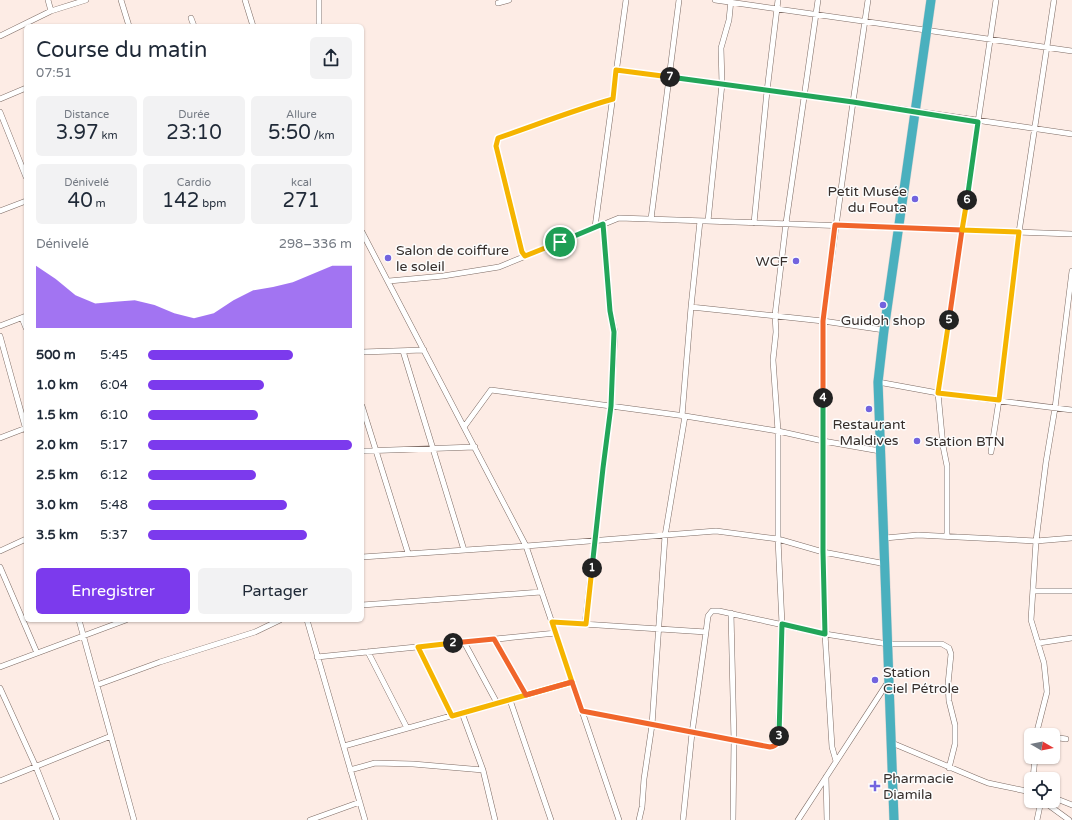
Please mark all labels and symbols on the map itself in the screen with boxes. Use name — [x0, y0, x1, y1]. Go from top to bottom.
pin: 7 — [660, 67, 680, 87]
place label: Petit Musée du Fouta — [828, 183, 907, 216]
pin: 6 — [957, 190, 977, 210]
marker: Petit Musée du Fouta — [910, 194, 920, 204]
pin — [543, 225, 577, 259]
place label: Salon de coiffure le soleil — [396, 242, 509, 275]
marker: Salon de coiffure le soleil — [383, 253, 393, 263]
place label: WCF — [756, 253, 788, 270]
marker: WCF — [791, 256, 801, 266]
marker: Guidoh shop — [878, 300, 888, 310]
pin: 5 — [939, 310, 959, 330]
place label: Guidoh shop — [841, 312, 926, 329]
pin: 4 — [813, 388, 833, 408]
marker: Restaurant Maldives — [864, 404, 874, 414]
place label: Restaurant Maldives — [832, 416, 906, 449]
place label: Station BTN — [925, 433, 1005, 450]
marker: Station BTN — [912, 436, 922, 446]
pin: 1 — [582, 558, 602, 578]
pin: 2 — [443, 633, 463, 653]
place label: Station Ciel Pétrole — [883, 664, 959, 697]
marker: Station Ciel Pétrole — [870, 675, 880, 685]
pin: 3 — [769, 726, 789, 746]
north arrow — [1024, 728, 1060, 764]
place label: Pharmacie Diamila — [883, 770, 954, 803]
marker: Pharmacie Diamila — [870, 781, 880, 791]

